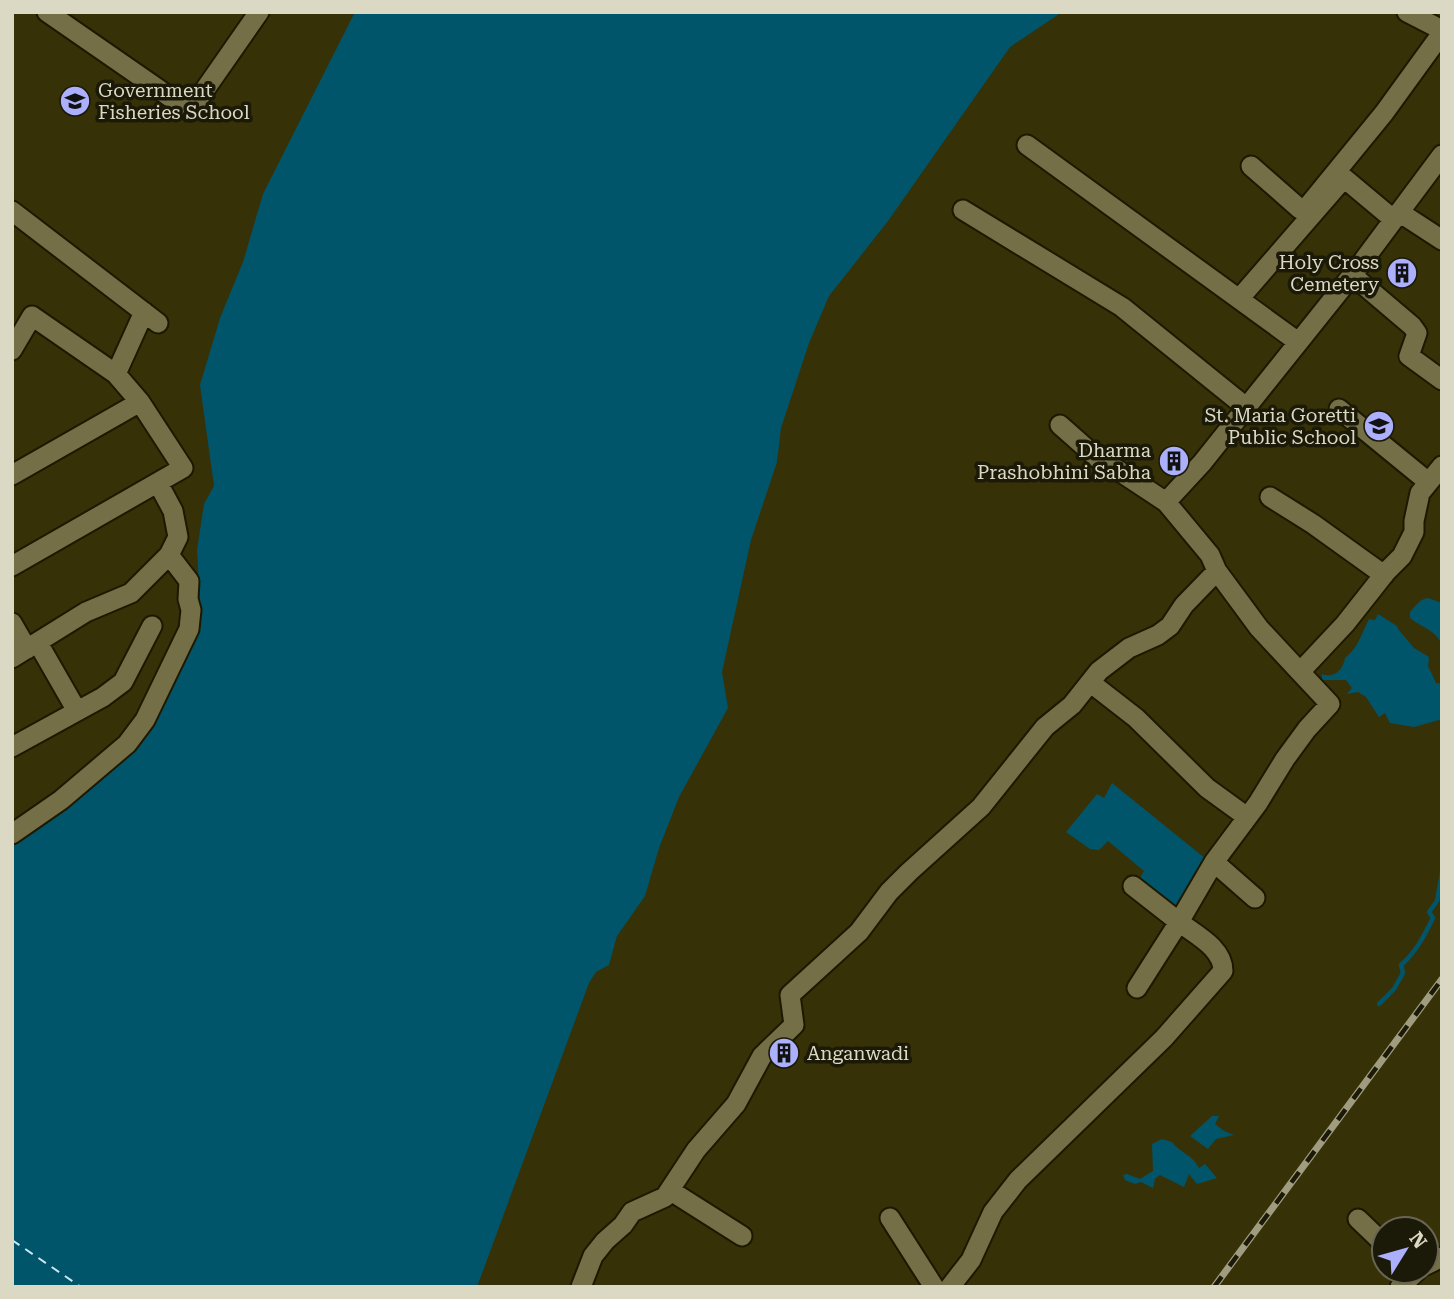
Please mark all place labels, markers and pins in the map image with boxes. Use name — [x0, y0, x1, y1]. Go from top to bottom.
place label: Government Fisheries School — [98, 79, 250, 124]
school or university icon: Government Fisheries School — [58, 84, 92, 118]
place label: Holy Cross Cemetery — [1279, 251, 1380, 296]
building icon: Holy Cross Cemetery — [1385, 256, 1419, 290]
place label: St. Maria Goretti Public School — [1205, 404, 1356, 449]
school or university icon: St. Maria Goretti Public School — [1362, 409, 1396, 443]
place label: Dharma Prashobhini Sabha — [977, 439, 1152, 484]
building icon: Dharma Prashobhini Sabha — [1157, 444, 1191, 478]
building icon: Anganwadi — [767, 1036, 801, 1070]
place label: Anganwadi — [807, 1042, 909, 1065]

